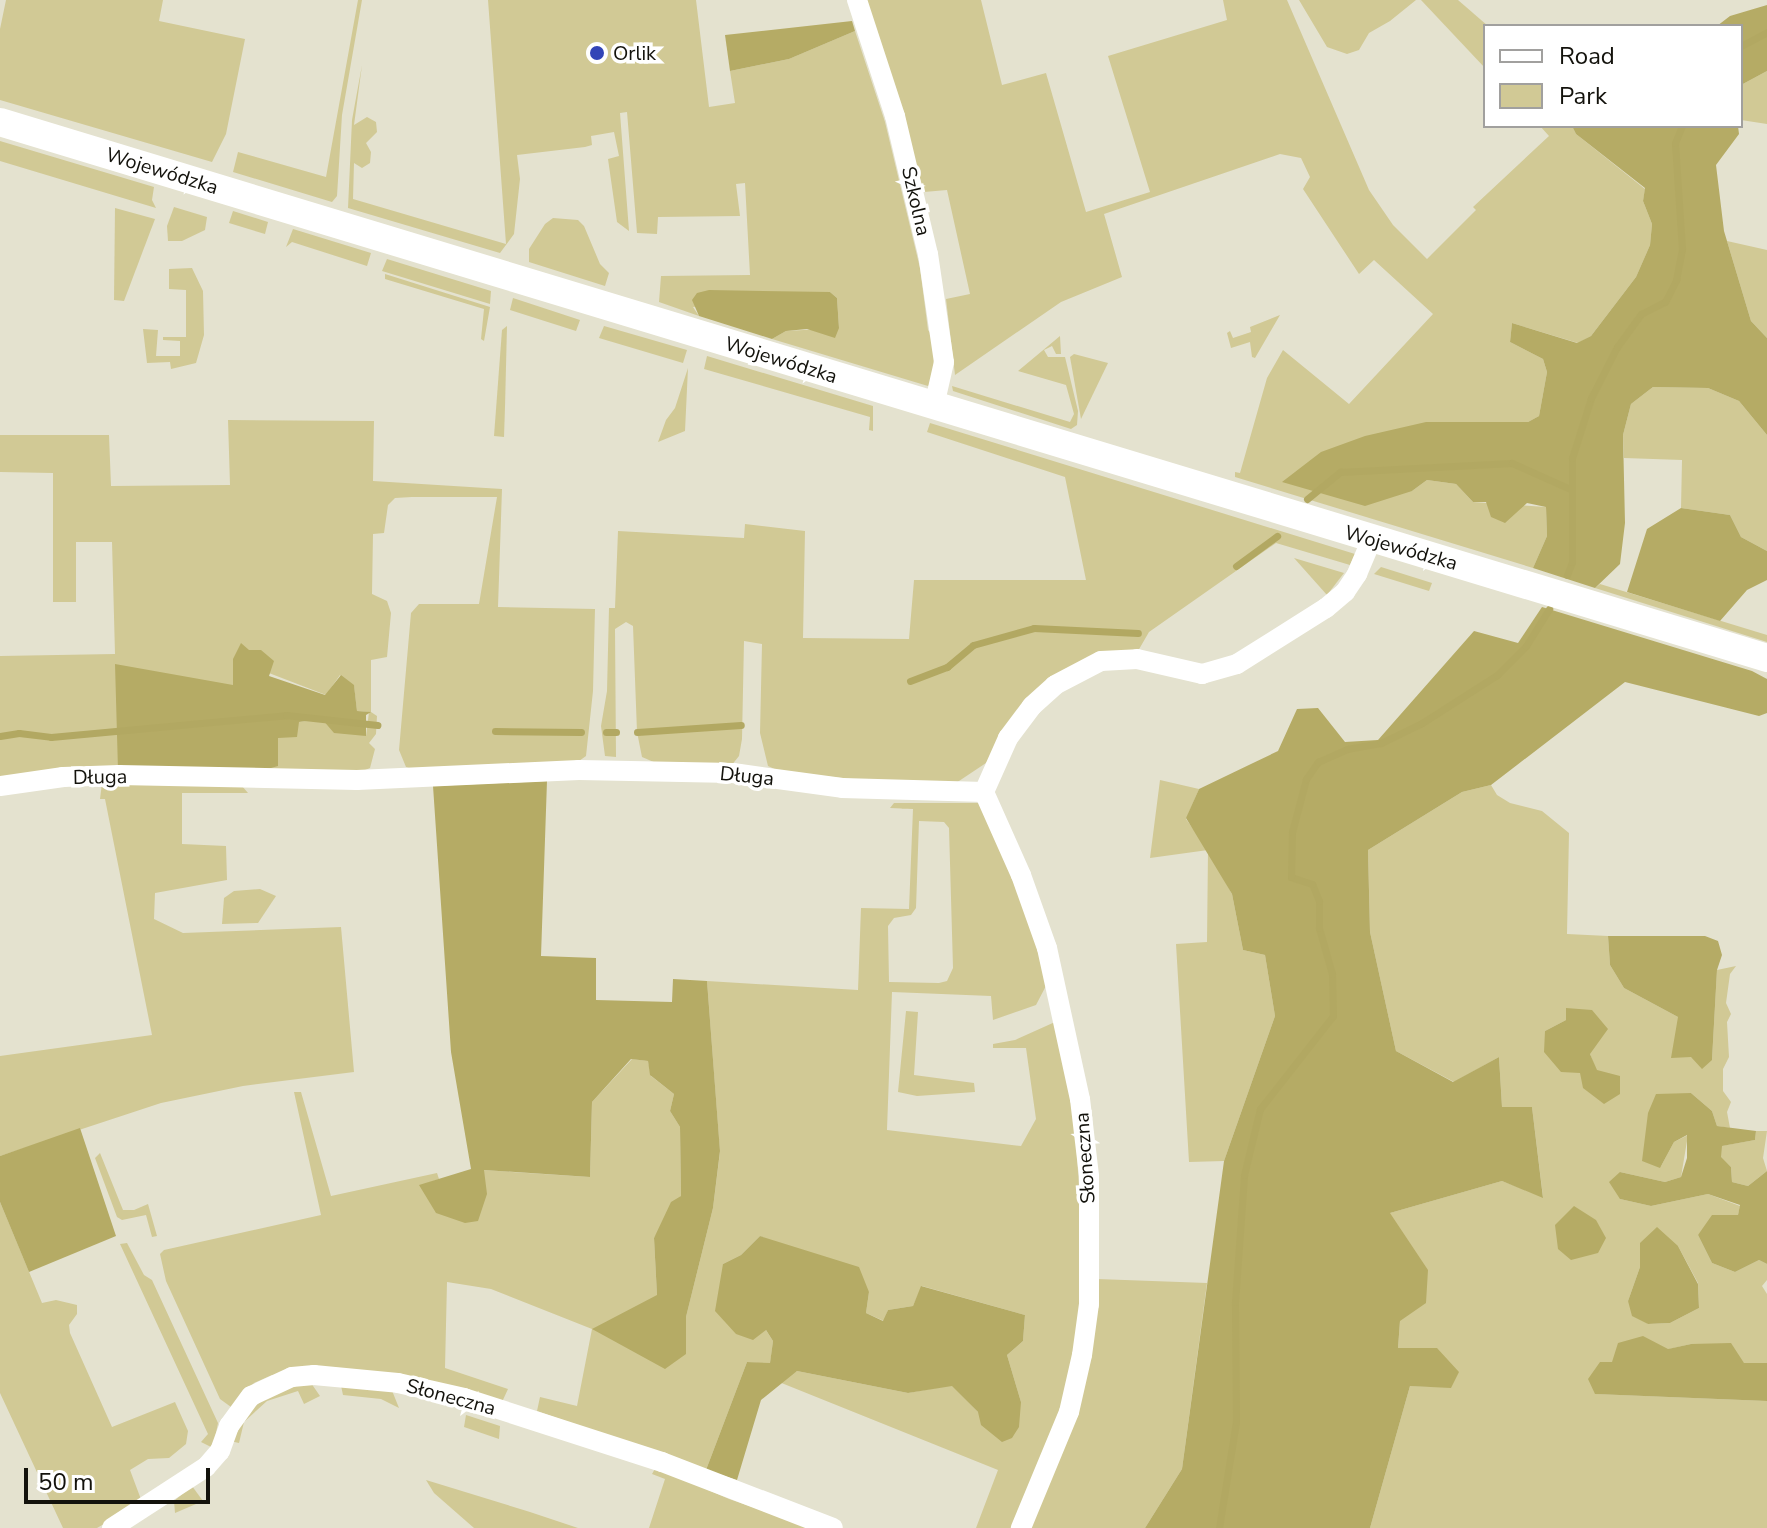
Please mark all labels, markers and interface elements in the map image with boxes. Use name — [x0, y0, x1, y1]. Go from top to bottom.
legend — [1483, 24, 1743, 128]
text: Road — [1559, 40, 1615, 72]
place label: Orlik — [613, 41, 656, 65]
marker: Orlik — [588, 44, 606, 62]
text: Park — [1559, 80, 1607, 112]
street label: Wojewódzka — [103, 143, 221, 199]
street label: Szkolna — [896, 164, 936, 238]
street label: Wojewódzka — [722, 332, 840, 388]
street label: Wojewódzka — [1342, 520, 1460, 576]
street label: Długa — [719, 761, 775, 791]
street label: Długa — [73, 765, 127, 789]
street label: Słoneczna — [1070, 1111, 1100, 1205]
street label: Słoneczna — [404, 1374, 498, 1420]
scale bar — [28, 1452, 214, 1502]
text: 50 m — [38, 1466, 94, 1498]

